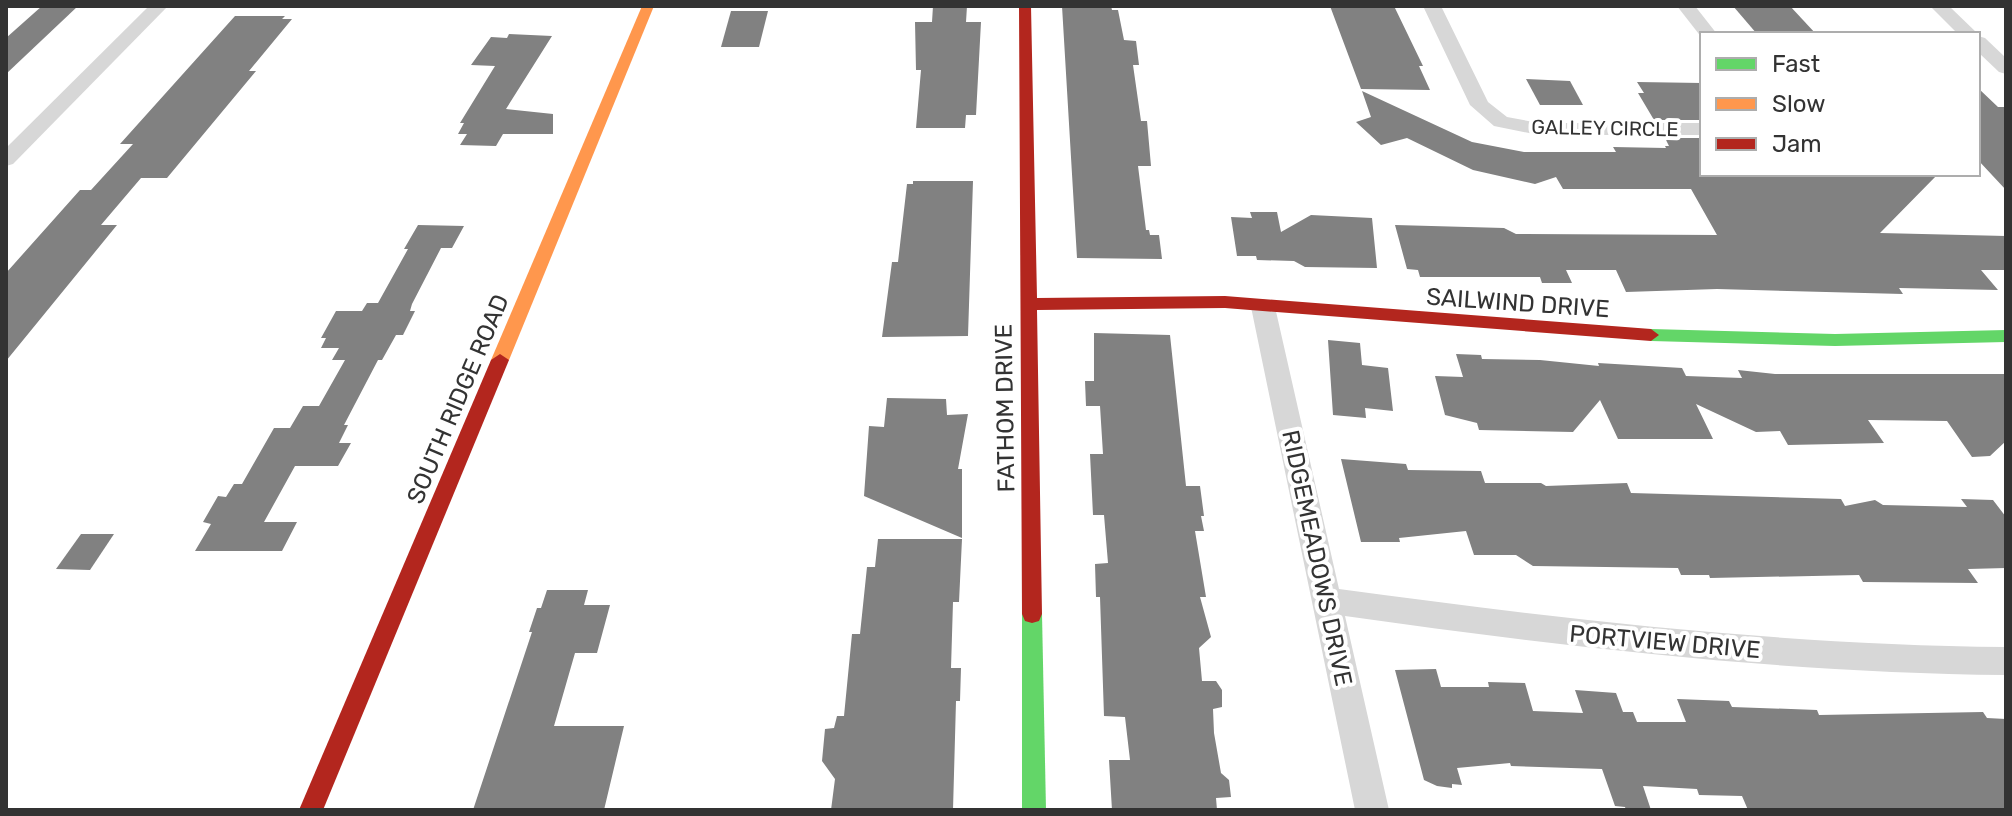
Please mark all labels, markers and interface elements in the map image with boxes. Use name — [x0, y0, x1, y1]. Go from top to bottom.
legend — [1700, 32, 1980, 176]
text: Fast — [1772, 50, 1820, 78]
text: Slow — [1772, 90, 1825, 118]
street label: GALLEY CIRCLE — [1531, 115, 1679, 141]
text: Jam — [1772, 130, 1822, 158]
street label: SAILWIND DRIVE — [1425, 283, 1611, 323]
street label: SOUTH RIDGE ROAD — [401, 290, 515, 508]
street label: FATHOM DRIVE — [990, 323, 1020, 493]
street label: RIDGEMEADOWS DRIVE — [1276, 428, 1358, 688]
street label: PORTVIEW DRIVE — [1568, 620, 1762, 664]

